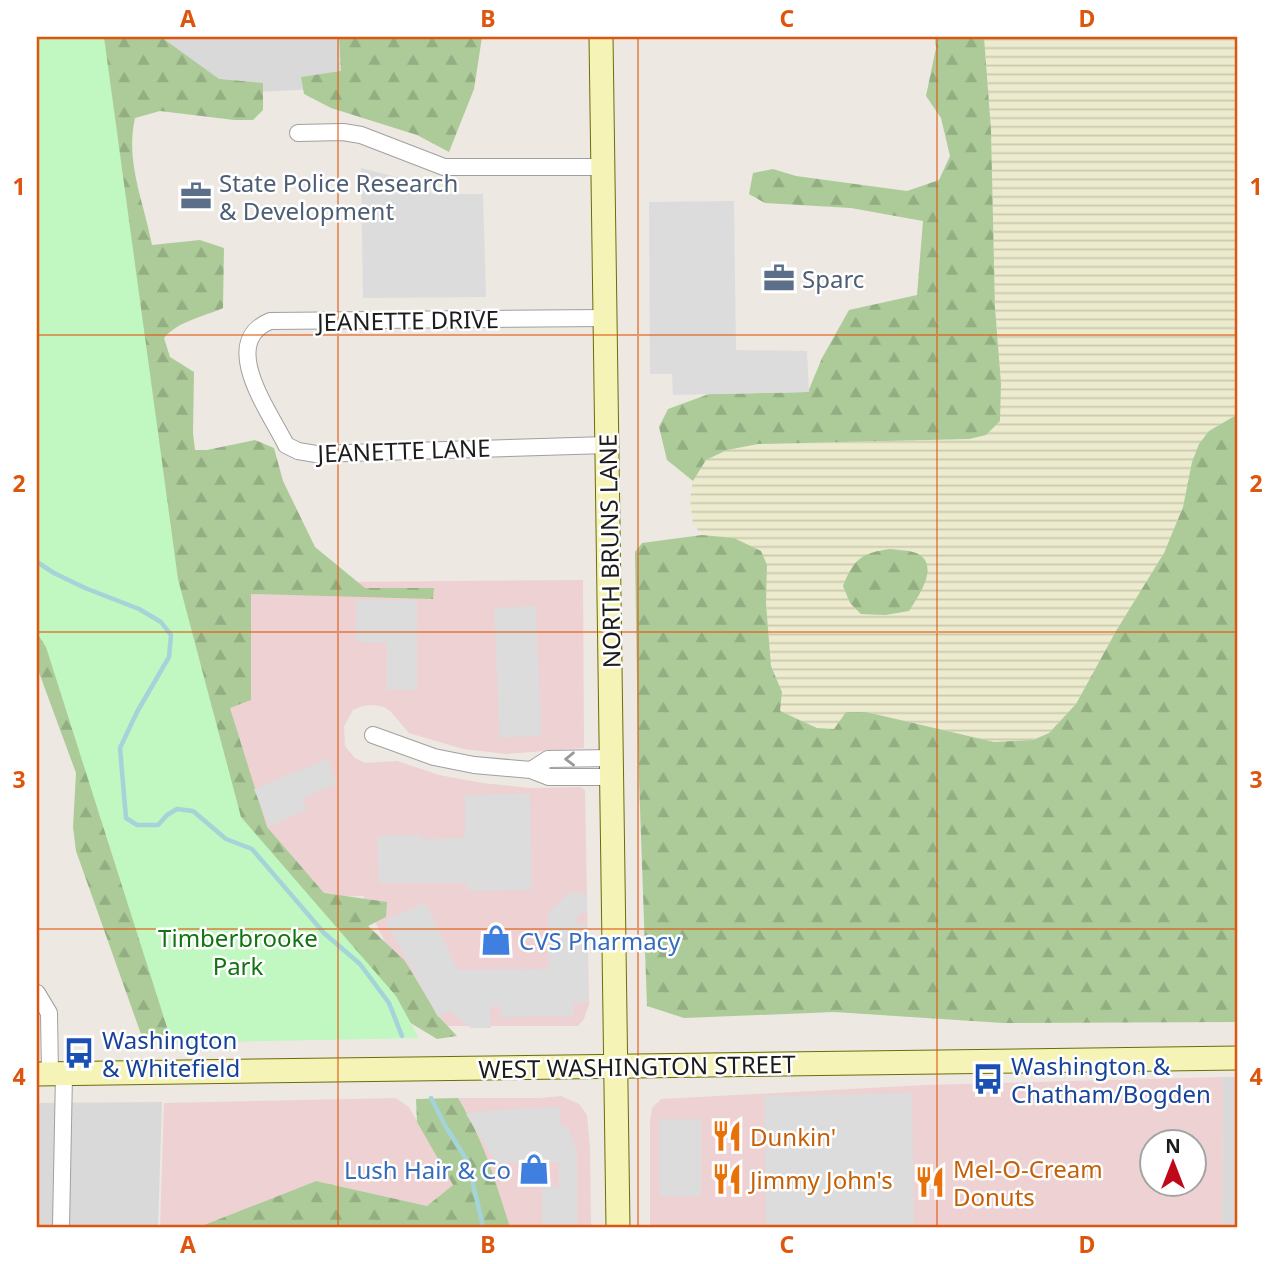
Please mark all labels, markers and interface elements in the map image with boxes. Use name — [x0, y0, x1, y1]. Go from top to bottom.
text: A — [180, 2, 196, 34]
text: B — [480, 2, 496, 34]
text: C — [780, 2, 795, 34]
text: D — [1079, 2, 1095, 34]
place label: State Police Research & Development — [219, 166, 458, 227]
text: 1 — [12, 170, 26, 202]
text: 1 — [1249, 170, 1263, 202]
office icon: State Police Research & Development — [179, 179, 213, 213]
office icon: Sparc — [762, 261, 796, 295]
place label: Sparc — [802, 262, 864, 295]
street label: JEANETTE DRIVE — [315, 302, 499, 338]
street label: JEANETTE LANE — [315, 430, 491, 470]
street label: NORTH BRUNS LANE — [590, 433, 628, 669]
text: 2 — [12, 467, 26, 499]
text: 2 — [1249, 467, 1263, 499]
one-way arrow — [564, 751, 575, 767]
text: 3 — [12, 763, 26, 795]
text: 3 — [1249, 763, 1263, 795]
park label: Timberbrooke Park — [158, 921, 318, 982]
shop icon: CVS Pharmacy — [479, 923, 513, 957]
place label: CVS Pharmacy — [519, 924, 681, 957]
place label: Washington & Whitefield — [102, 1023, 240, 1084]
bus stop icon: Washington & Whitefield — [62, 1036, 96, 1070]
street label: WEST WASHINGTON STREET — [478, 1047, 797, 1085]
place label: Washington & Chatham/Bogden — [1011, 1049, 1211, 1110]
text: 4 — [12, 1060, 26, 1092]
text: 4 — [1249, 1060, 1263, 1092]
bus stop icon: Washington & Chatham/Bogden — [971, 1062, 1005, 1096]
restaurant icon: Dunkin' — [710, 1119, 744, 1153]
place label: Dunkin' — [750, 1120, 836, 1153]
north arrow — [1138, 1128, 1208, 1198]
text: N — [1165, 1133, 1181, 1159]
shop icon: Lush Hair & Co — [517, 1152, 551, 1186]
place label: Mel-O-Cream Donuts — [953, 1152, 1103, 1213]
place label: Lush Hair & Co — [344, 1153, 511, 1186]
restaurant icon: Jimmy John's — [710, 1162, 744, 1196]
place label: Jimmy John's — [748, 1163, 893, 1196]
restaurant icon: Mel-O-Cream Donuts — [913, 1165, 947, 1199]
text: A — [180, 1228, 196, 1260]
text: B — [480, 1228, 496, 1260]
text: C — [780, 1228, 795, 1260]
text: D — [1079, 1228, 1095, 1260]

